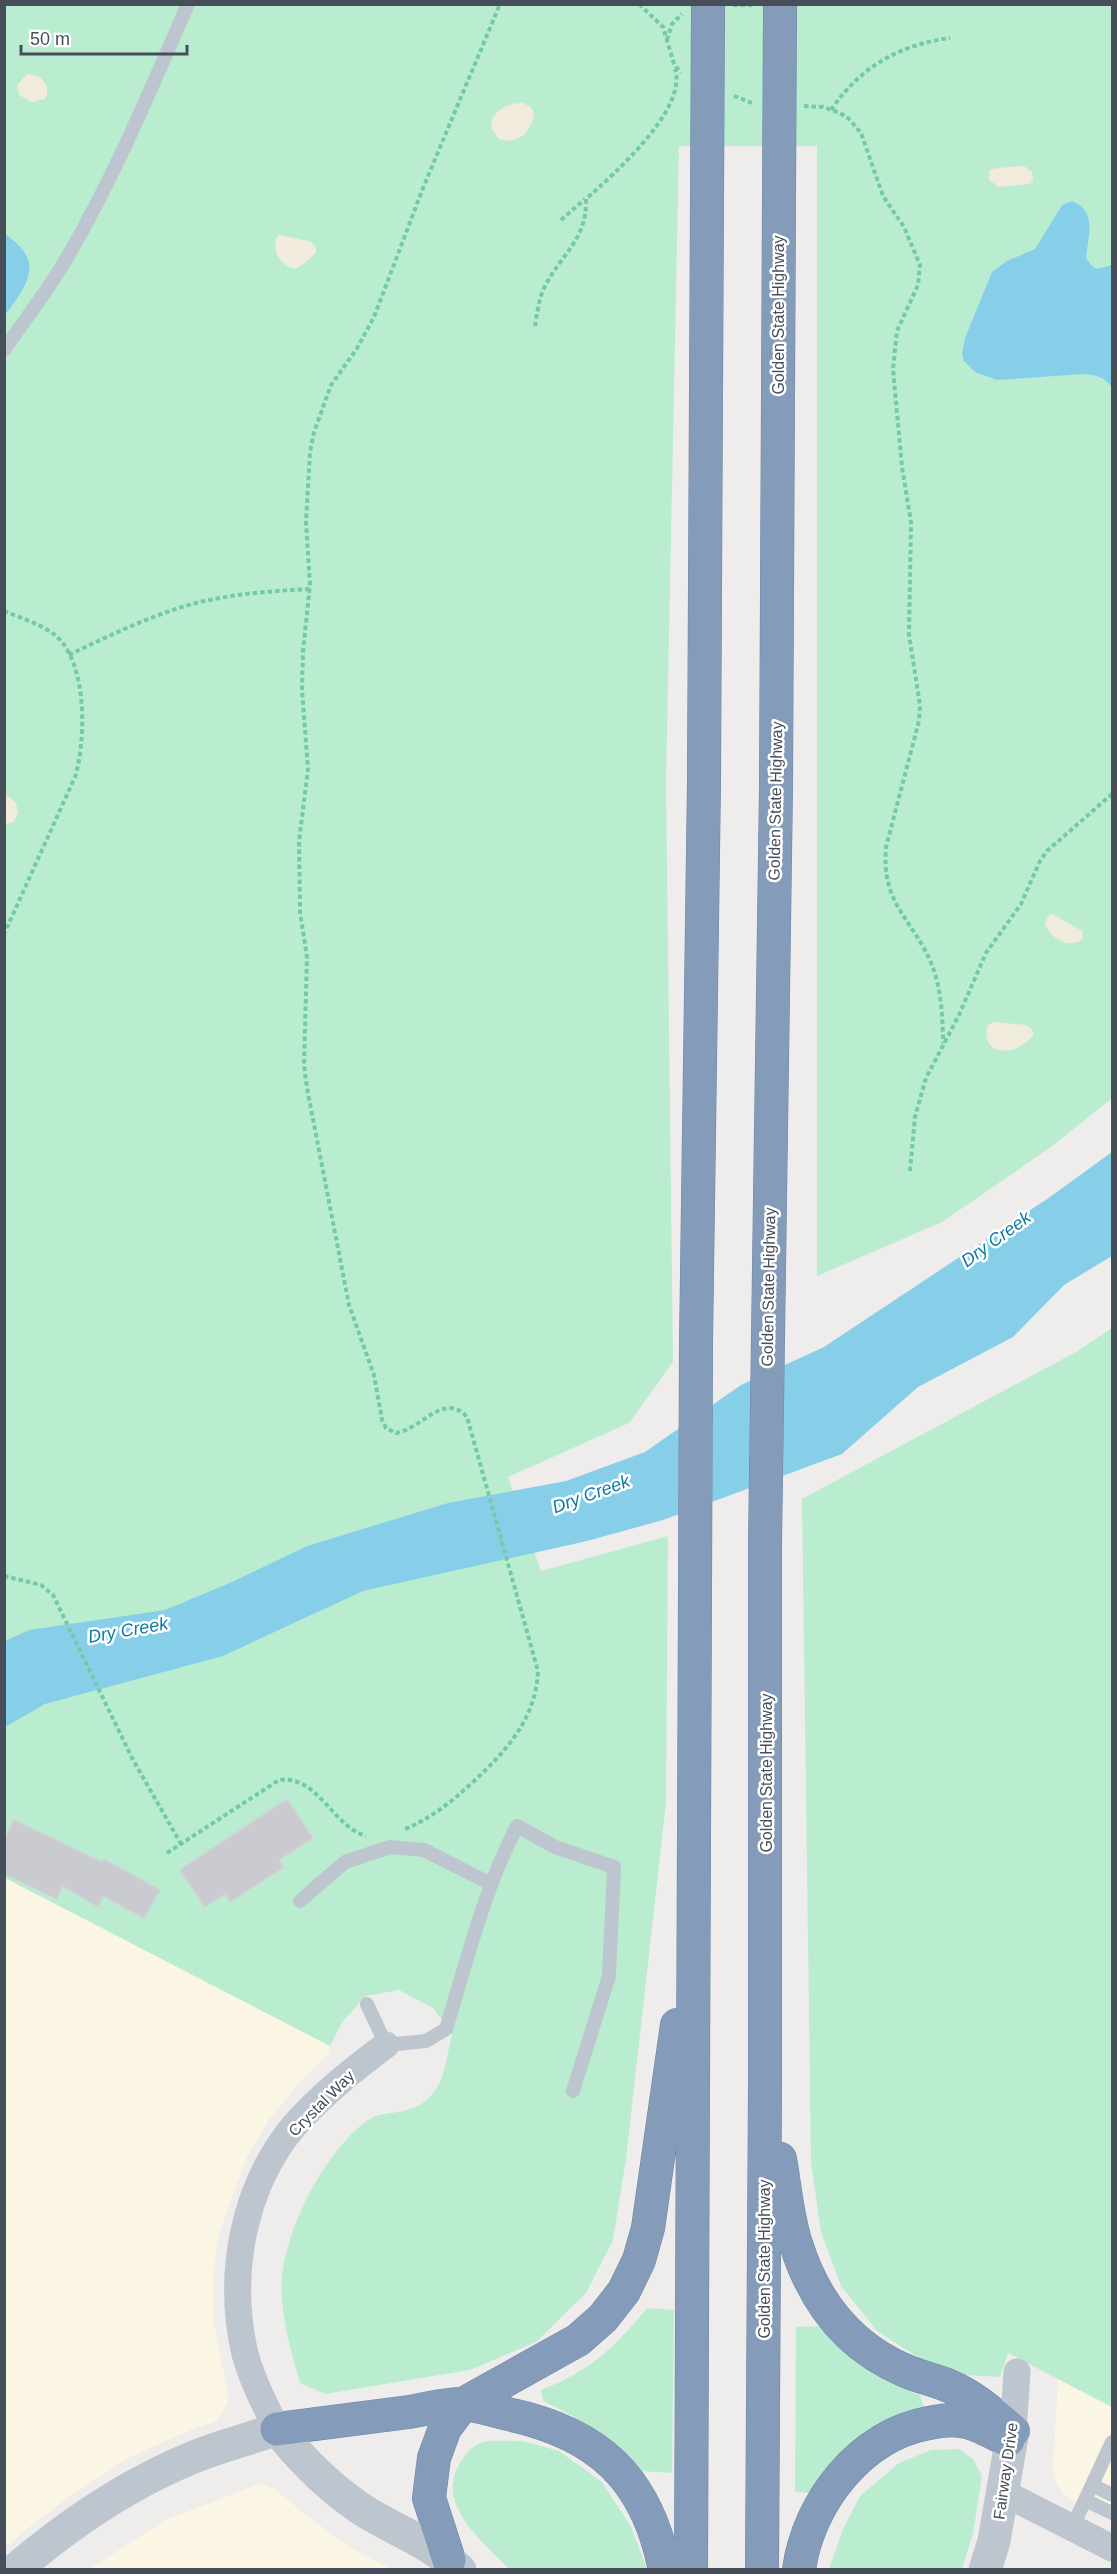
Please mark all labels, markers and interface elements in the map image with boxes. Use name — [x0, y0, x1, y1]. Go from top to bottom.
scale bar — [21, 18, 188, 56]
text: 50 m — [30, 29, 70, 49]
street label: Golden State Highway — [770, 235, 787, 395]
street label: Golden State Highway — [766, 721, 785, 881]
street label: Golden State Highway — [759, 1207, 778, 1367]
water label: Dry Creek — [957, 1207, 1035, 1271]
water label: Dry Creek — [550, 1470, 633, 1517]
water label: Dry Creek — [86, 1613, 171, 1647]
street label: Golden State Highway — [758, 1693, 775, 1853]
street label: Crystal Way — [285, 2067, 358, 2140]
street label: Golden State Highway — [756, 2179, 773, 2339]
street label: Fairway Drive — [990, 2421, 1021, 2521]

